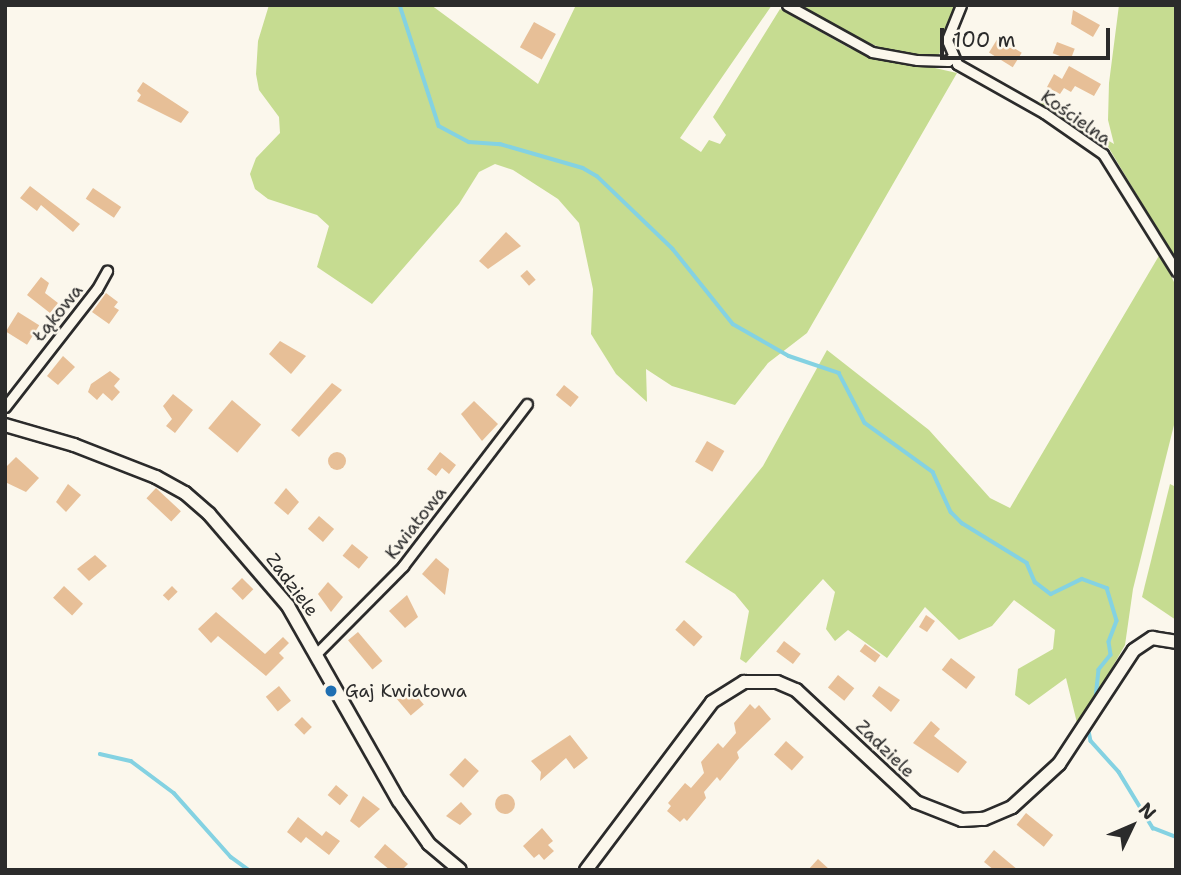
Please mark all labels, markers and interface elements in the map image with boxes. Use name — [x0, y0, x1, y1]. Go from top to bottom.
scale bar — [943, 14, 1113, 58]
text: 100 m — [953, 26, 1016, 54]
street label: Kościelna — [1037, 86, 1115, 150]
street label: Łąkowa — [28, 280, 88, 346]
street label: Kwiatowa — [381, 482, 451, 564]
street label: Zadziele — [261, 549, 323, 621]
place label: Gaj Kwiatowa — [345, 680, 467, 702]
marker: Gaj Kwiatowa — [323, 683, 339, 699]
street label: Zadziele — [851, 716, 919, 782]
north arrow — [1097, 791, 1167, 861]
text: N — [1133, 797, 1162, 825]

